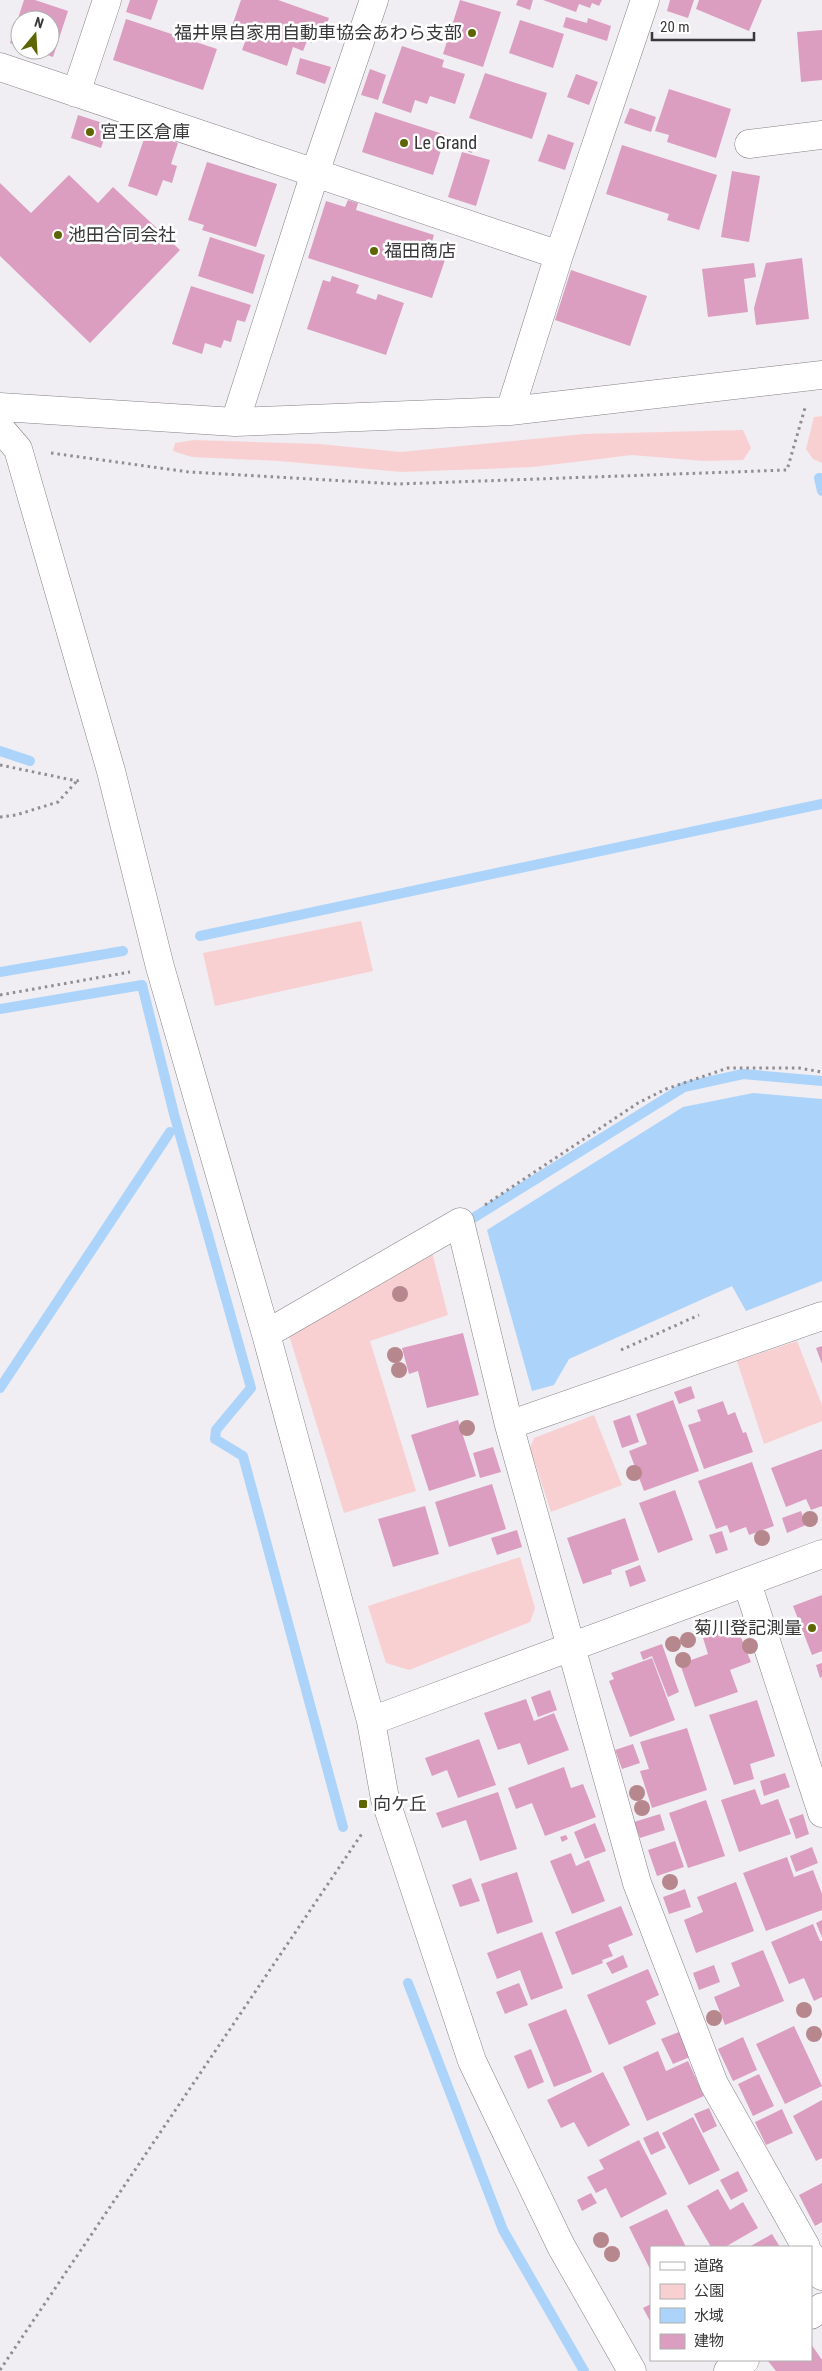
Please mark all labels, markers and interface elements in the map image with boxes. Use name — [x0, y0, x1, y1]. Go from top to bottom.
north arrow — [10, 10, 60, 60]
scale bar — [652, 10, 754, 42]
text: N — [32, 14, 46, 32]
text: 20 m — [660, 18, 690, 36]
place label: 福井県自家用自動車協会あわら支部 — [174, 22, 462, 43]
marker: 福井県自家用自動車協会あわら支部 — [466, 27, 478, 39]
place label: 宮王区倉庫 — [100, 121, 190, 142]
marker: 宮王区倉庫 — [84, 126, 96, 138]
place label: Le Grand — [414, 132, 477, 153]
marker: Le Grand — [398, 137, 410, 149]
place label: 池田合同会社 — [68, 224, 176, 245]
marker: 池田合同会社 — [52, 229, 64, 241]
place label: 福田商店 — [384, 240, 456, 261]
marker: 福田商店 — [368, 245, 380, 257]
place label: 菊川登記測量 — [694, 1617, 802, 1638]
marker: 菊川登記測量 — [806, 1622, 818, 1634]
place label: 向ケ丘 — [373, 1793, 427, 1814]
marker: 向ケ丘 — [357, 1798, 369, 1810]
legend — [650, 2246, 812, 2361]
text: 道路 — [694, 2257, 724, 2275]
text: 公園 — [694, 2282, 724, 2300]
text: 水域 — [694, 2307, 724, 2325]
text: 建物 — [694, 2332, 724, 2350]

